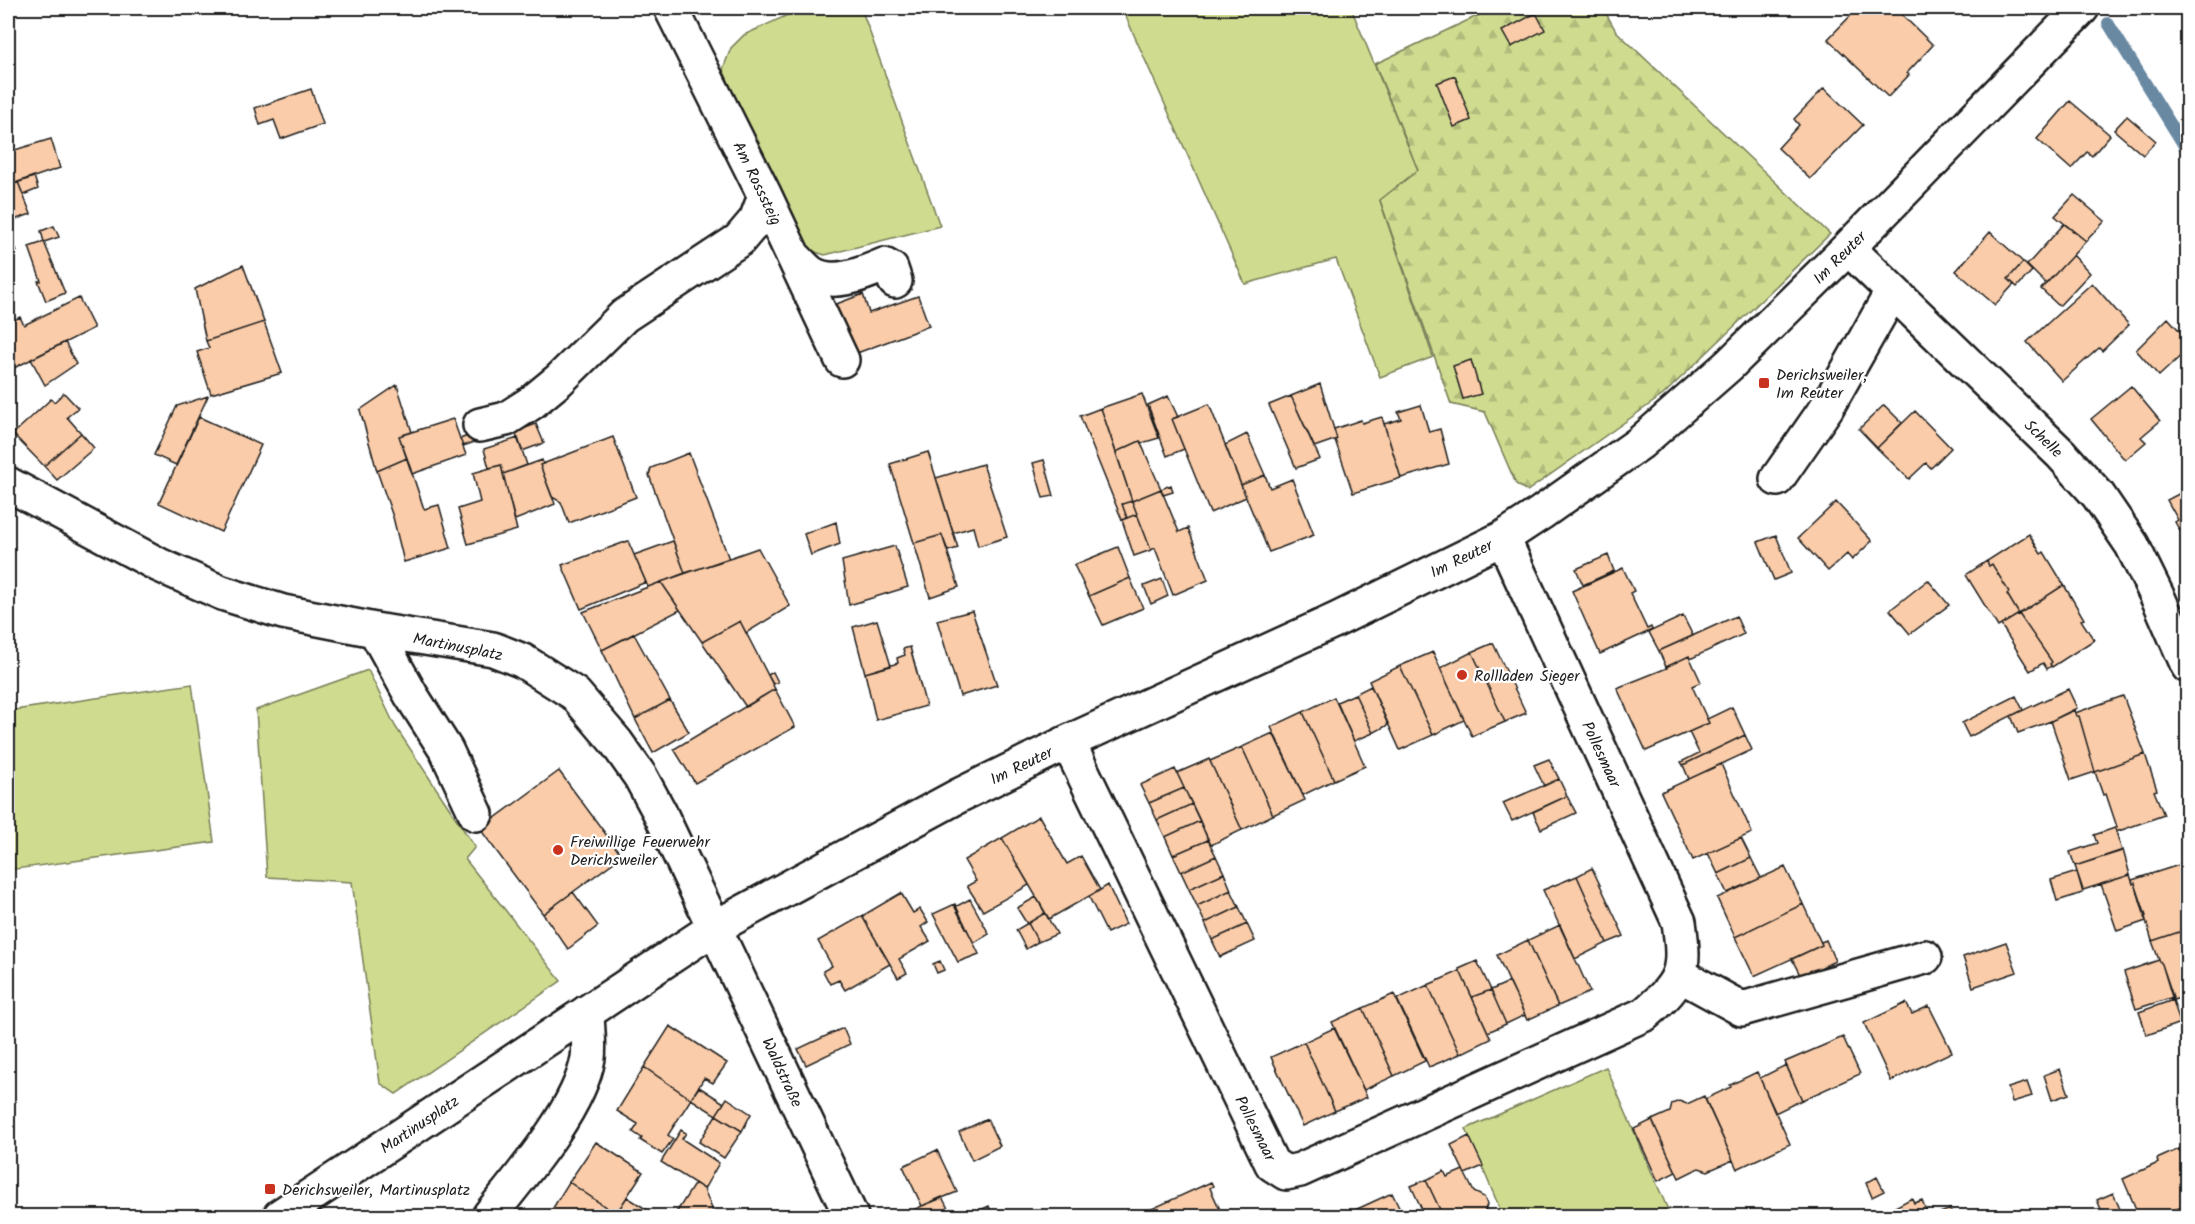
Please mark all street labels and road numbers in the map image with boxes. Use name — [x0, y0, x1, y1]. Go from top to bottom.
street label: Am Rosssteig — [726, 137, 788, 230]
street label: Im Reuter — [1808, 224, 1874, 291]
street label: Schelle — [2018, 414, 2068, 464]
street label: Im Reuter — [1426, 533, 1499, 585]
street label: Martinusplatz — [411, 627, 505, 668]
street label: Pollesmaar — [1574, 717, 1628, 794]
street label: Im Reuter — [986, 740, 1059, 792]
street label: Waldstraße — [755, 1034, 809, 1112]
street label: Martinusplatz — [375, 1089, 464, 1161]
street label: Pollesmaar — [1227, 1091, 1283, 1167]

